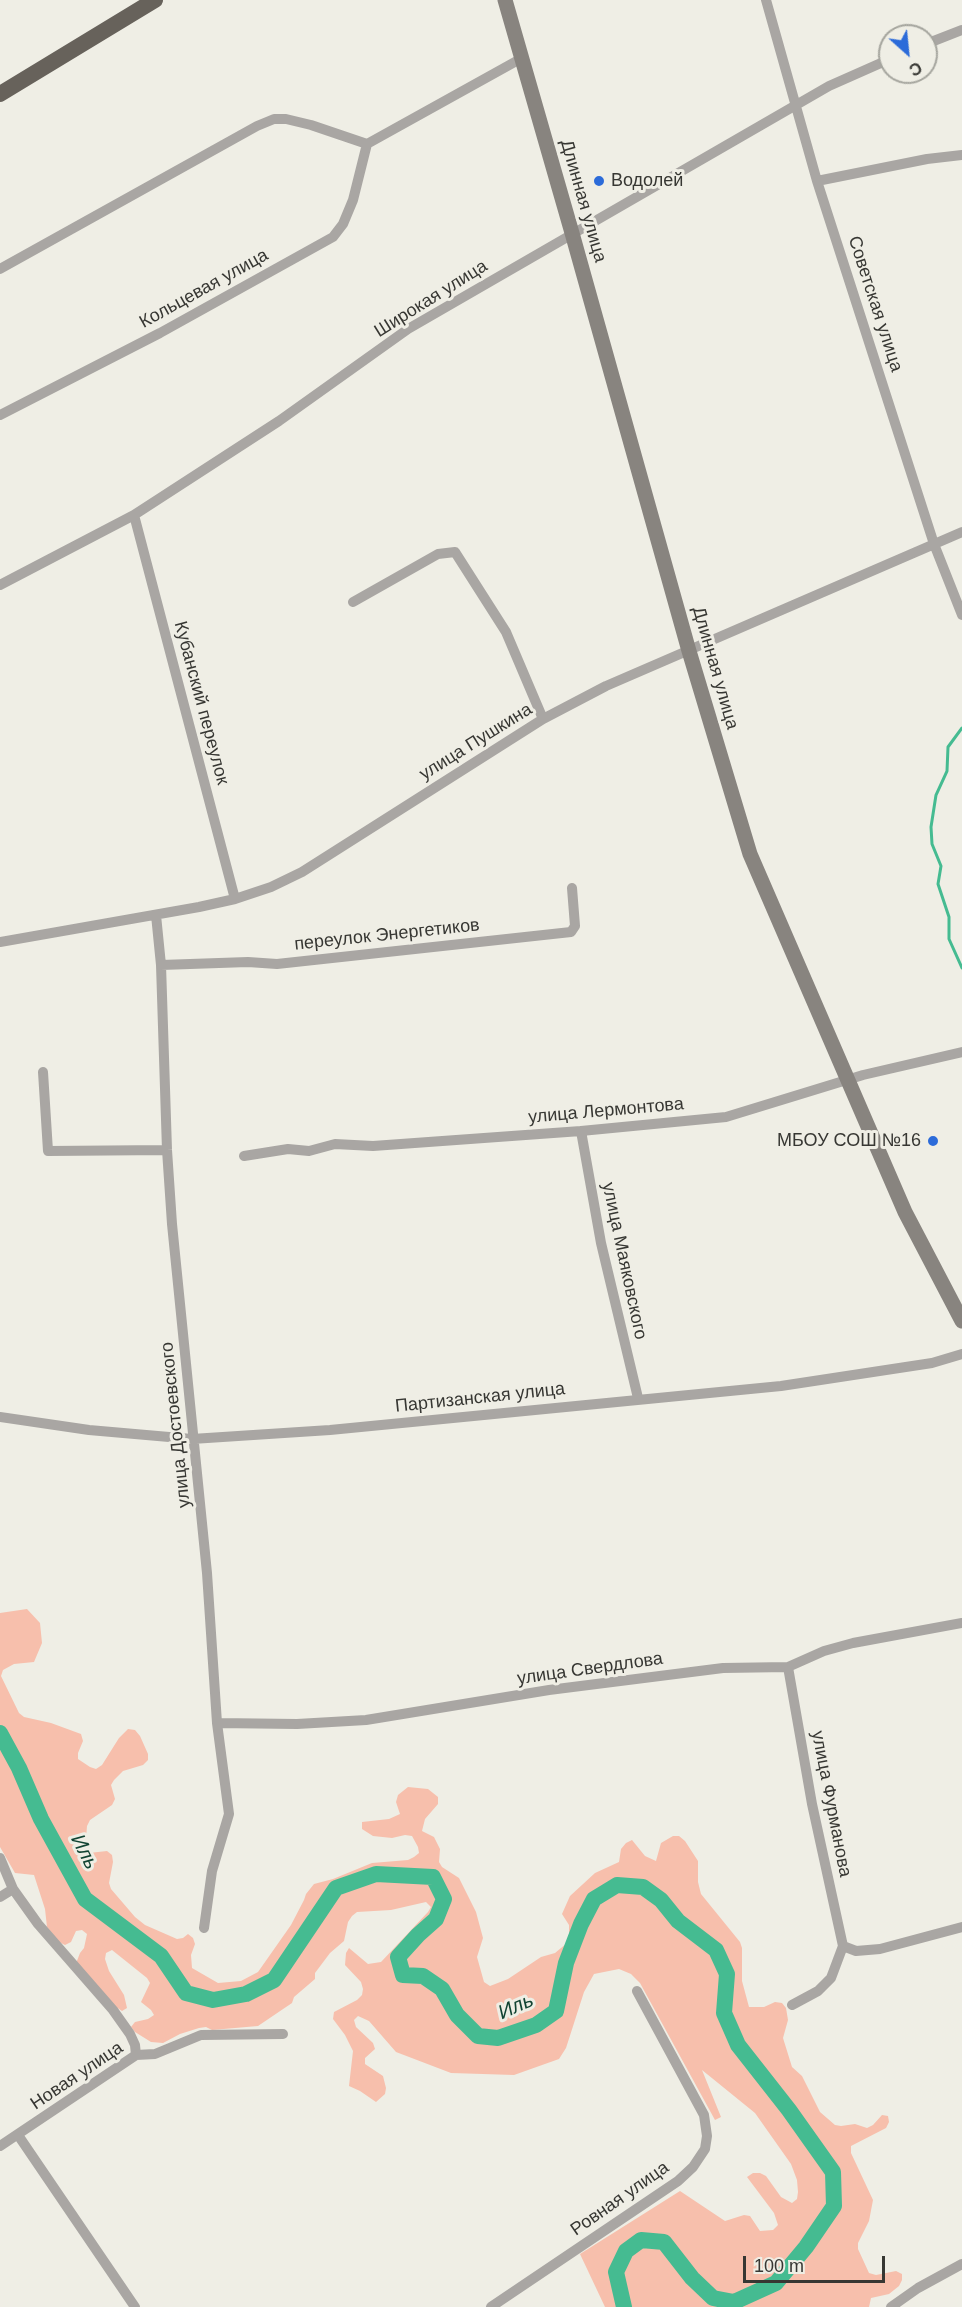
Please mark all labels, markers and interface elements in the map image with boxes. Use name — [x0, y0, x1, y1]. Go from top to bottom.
north arrow — [878, 24, 938, 84]
text: С — [906, 59, 925, 79]
street label: Длинная улица — [555, 137, 611, 265]
place label: Водолей — [611, 170, 683, 192]
marker: Водолей — [592, 174, 606, 188]
street label: Советская улица — [843, 233, 907, 375]
street label: Кольцевая улица — [136, 245, 272, 333]
street label: Широкая улица — [371, 256, 491, 342]
street label: Длинная улица — [687, 604, 743, 732]
street label: Кубанский переулок — [169, 619, 233, 787]
street label: улица Пушкина — [416, 699, 536, 785]
street label: переулок Энергетиков — [293, 915, 481, 955]
street label: улица Лермонтова — [527, 1093, 685, 1129]
place label: МБОУ СОШ №16 — [777, 1130, 921, 1152]
marker: МБОУ СОШ №16 — [926, 1134, 940, 1148]
street label: улица Маяковского — [597, 1180, 651, 1342]
street label: улица Достоевского — [157, 1341, 195, 1509]
street label: Партизанская улица — [394, 1378, 566, 1418]
street label: улица Свердлова — [516, 1648, 664, 1690]
street label: улица Фурманова — [806, 1729, 856, 1879]
water label: Иль — [65, 1830, 103, 1874]
water label: Иль — [495, 1989, 537, 2025]
street label: Новая улица — [27, 2037, 127, 2115]
street label: Ровная улица — [567, 2157, 673, 2241]
scale bar — [746, 2244, 888, 2282]
text: 100 m — [754, 2256, 804, 2276]

